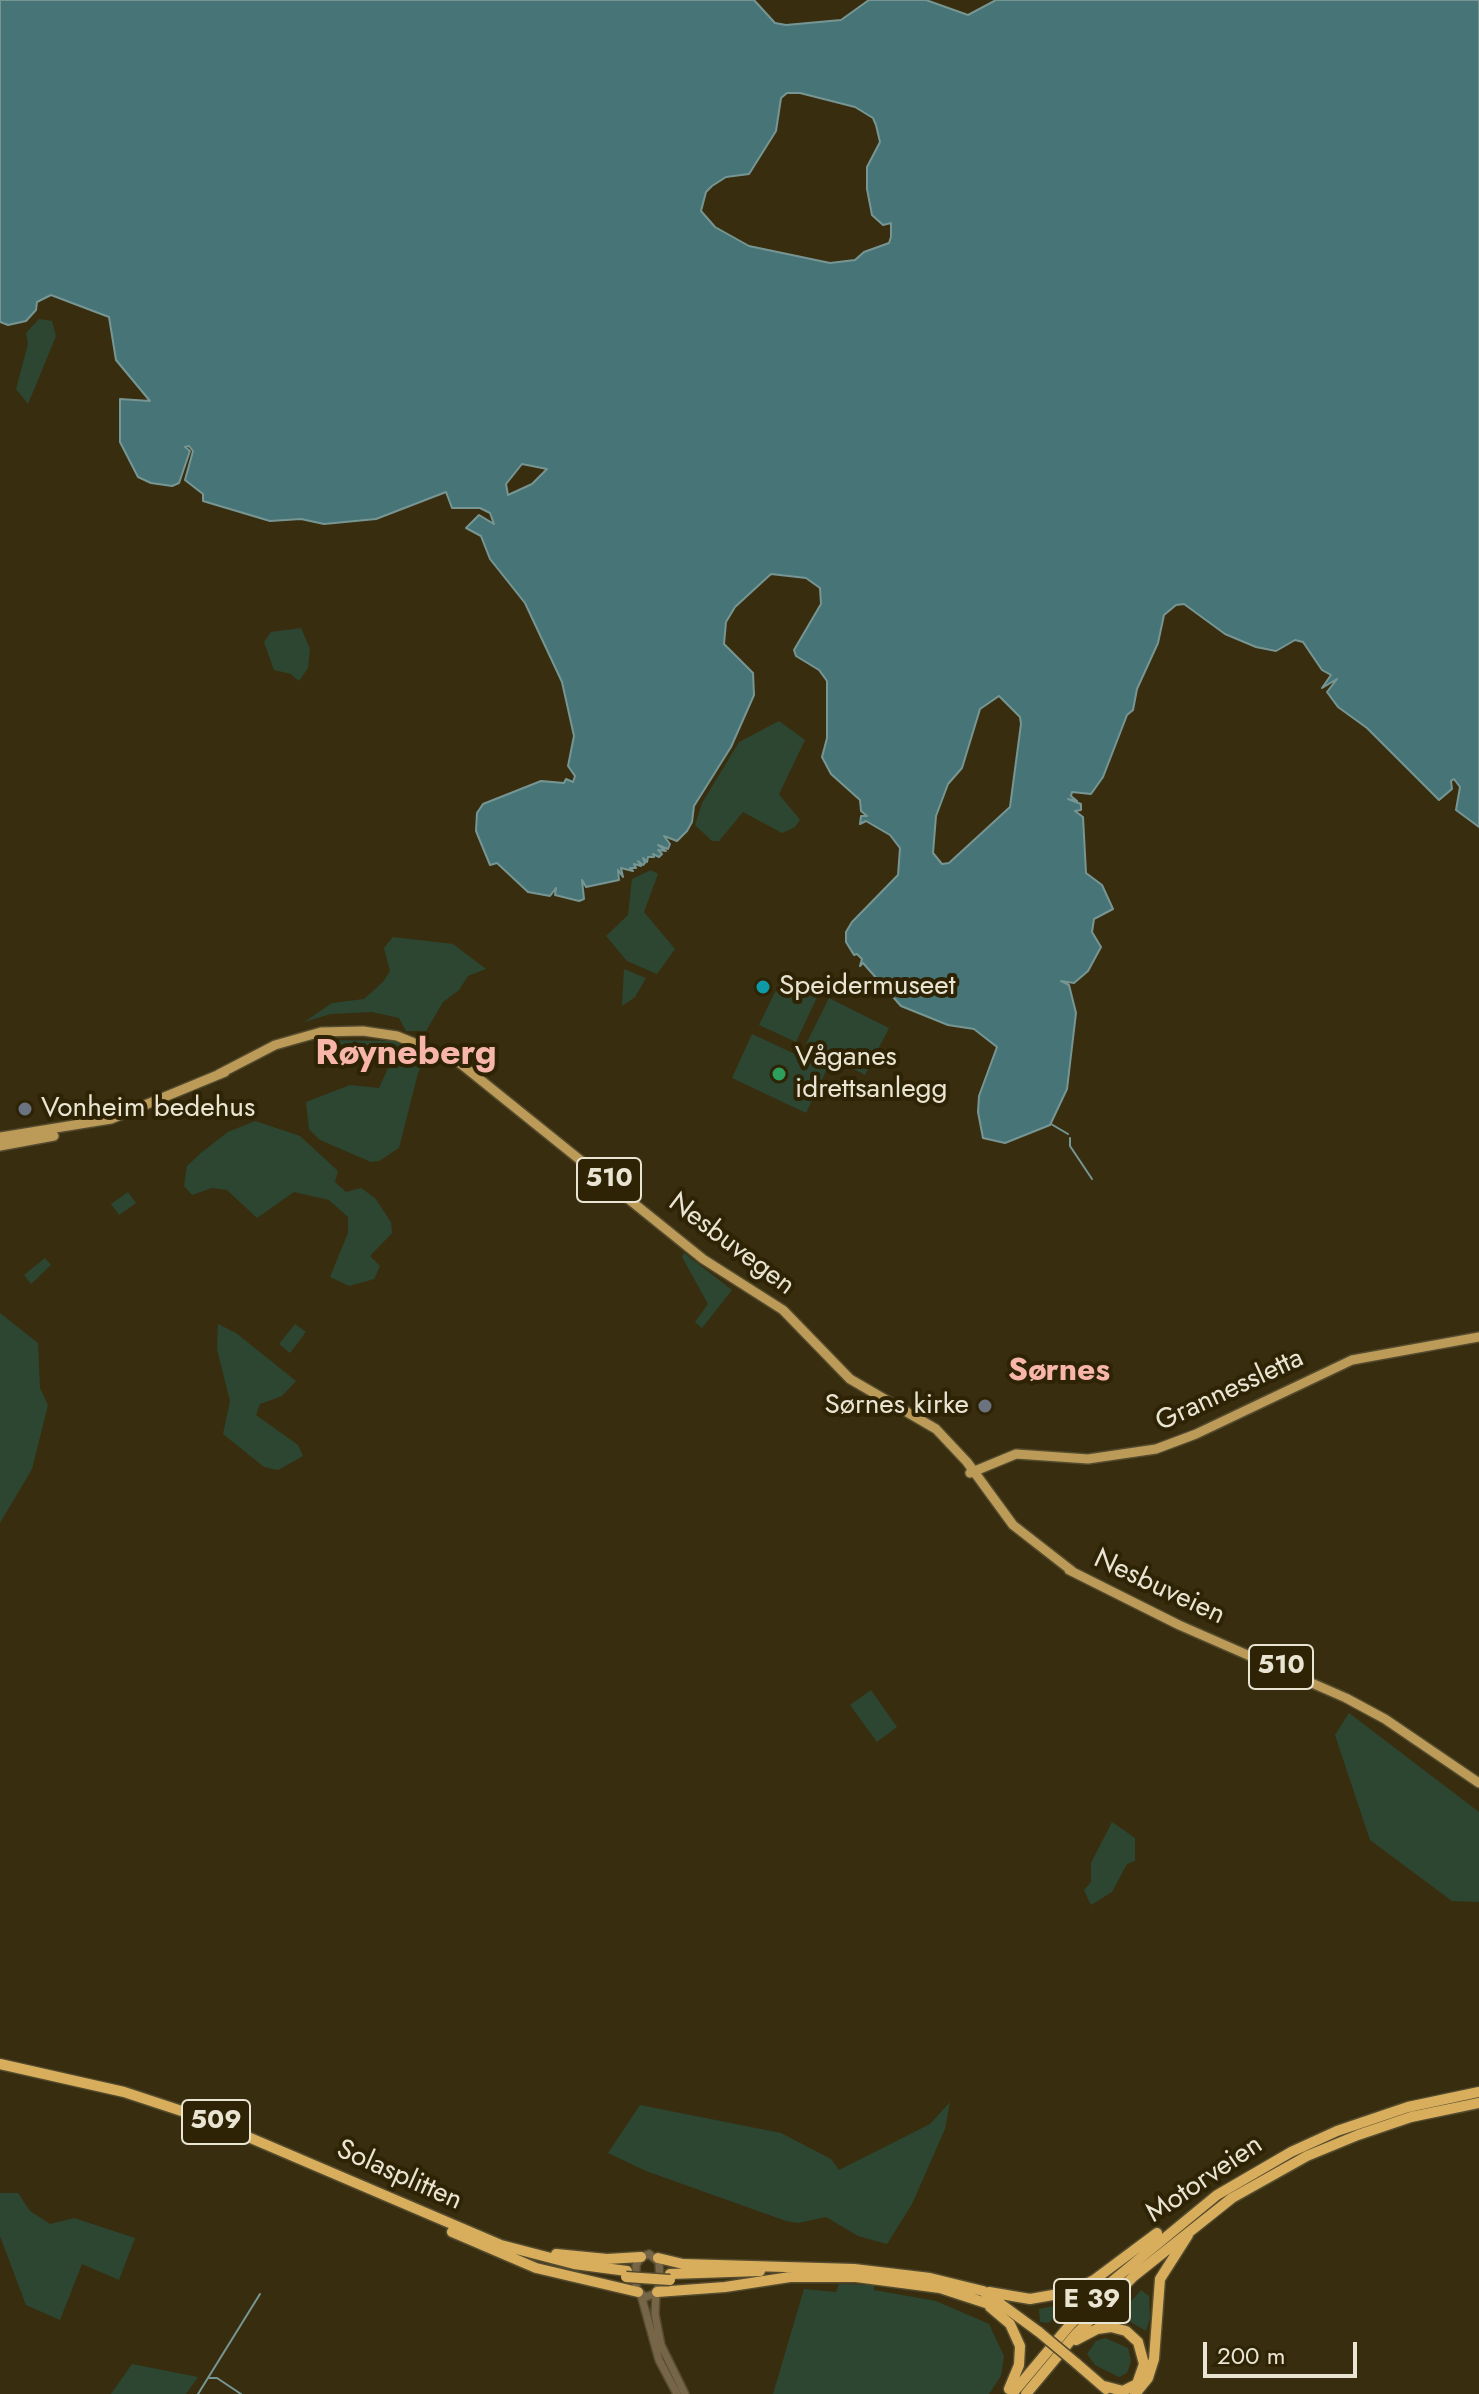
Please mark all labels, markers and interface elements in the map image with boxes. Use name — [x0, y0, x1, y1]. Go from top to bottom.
place label: Speidermuseet — [779, 970, 955, 1004]
marker: Speidermuseet — [754, 978, 772, 996]
district label: Røyneberg — [315, 1033, 497, 1077]
place label: Våganes idrettsanlegg — [795, 1041, 948, 1107]
marker: Våganes idrettsanlegg — [770, 1065, 788, 1083]
place label: Vonheim bedehus — [41, 1092, 255, 1126]
marker: Vonheim bedehus — [16, 1100, 34, 1118]
road number: 510 — [577, 1158, 641, 1202]
street label: Nesbuvegen — [661, 1187, 801, 1303]
street label: Grannessletta — [1151, 1342, 1309, 1440]
district label: Sørnes — [1008, 1353, 1110, 1391]
place label: Sørnes kirke — [824, 1389, 969, 1423]
marker: Sørnes kirke — [976, 1397, 994, 1415]
street label: Nesbuveien — [1088, 1543, 1230, 1633]
road number: 510 — [1249, 1645, 1313, 1689]
road number: 509 — [182, 2100, 250, 2144]
street label: Motorveien — [1140, 2129, 1270, 2231]
street label: Solasplitten — [331, 2133, 467, 2219]
road number: E 39 — [1054, 2279, 1130, 2323]
scale bar — [1207, 2326, 1361, 2376]
text: 200 m — [1217, 2338, 1285, 2373]

